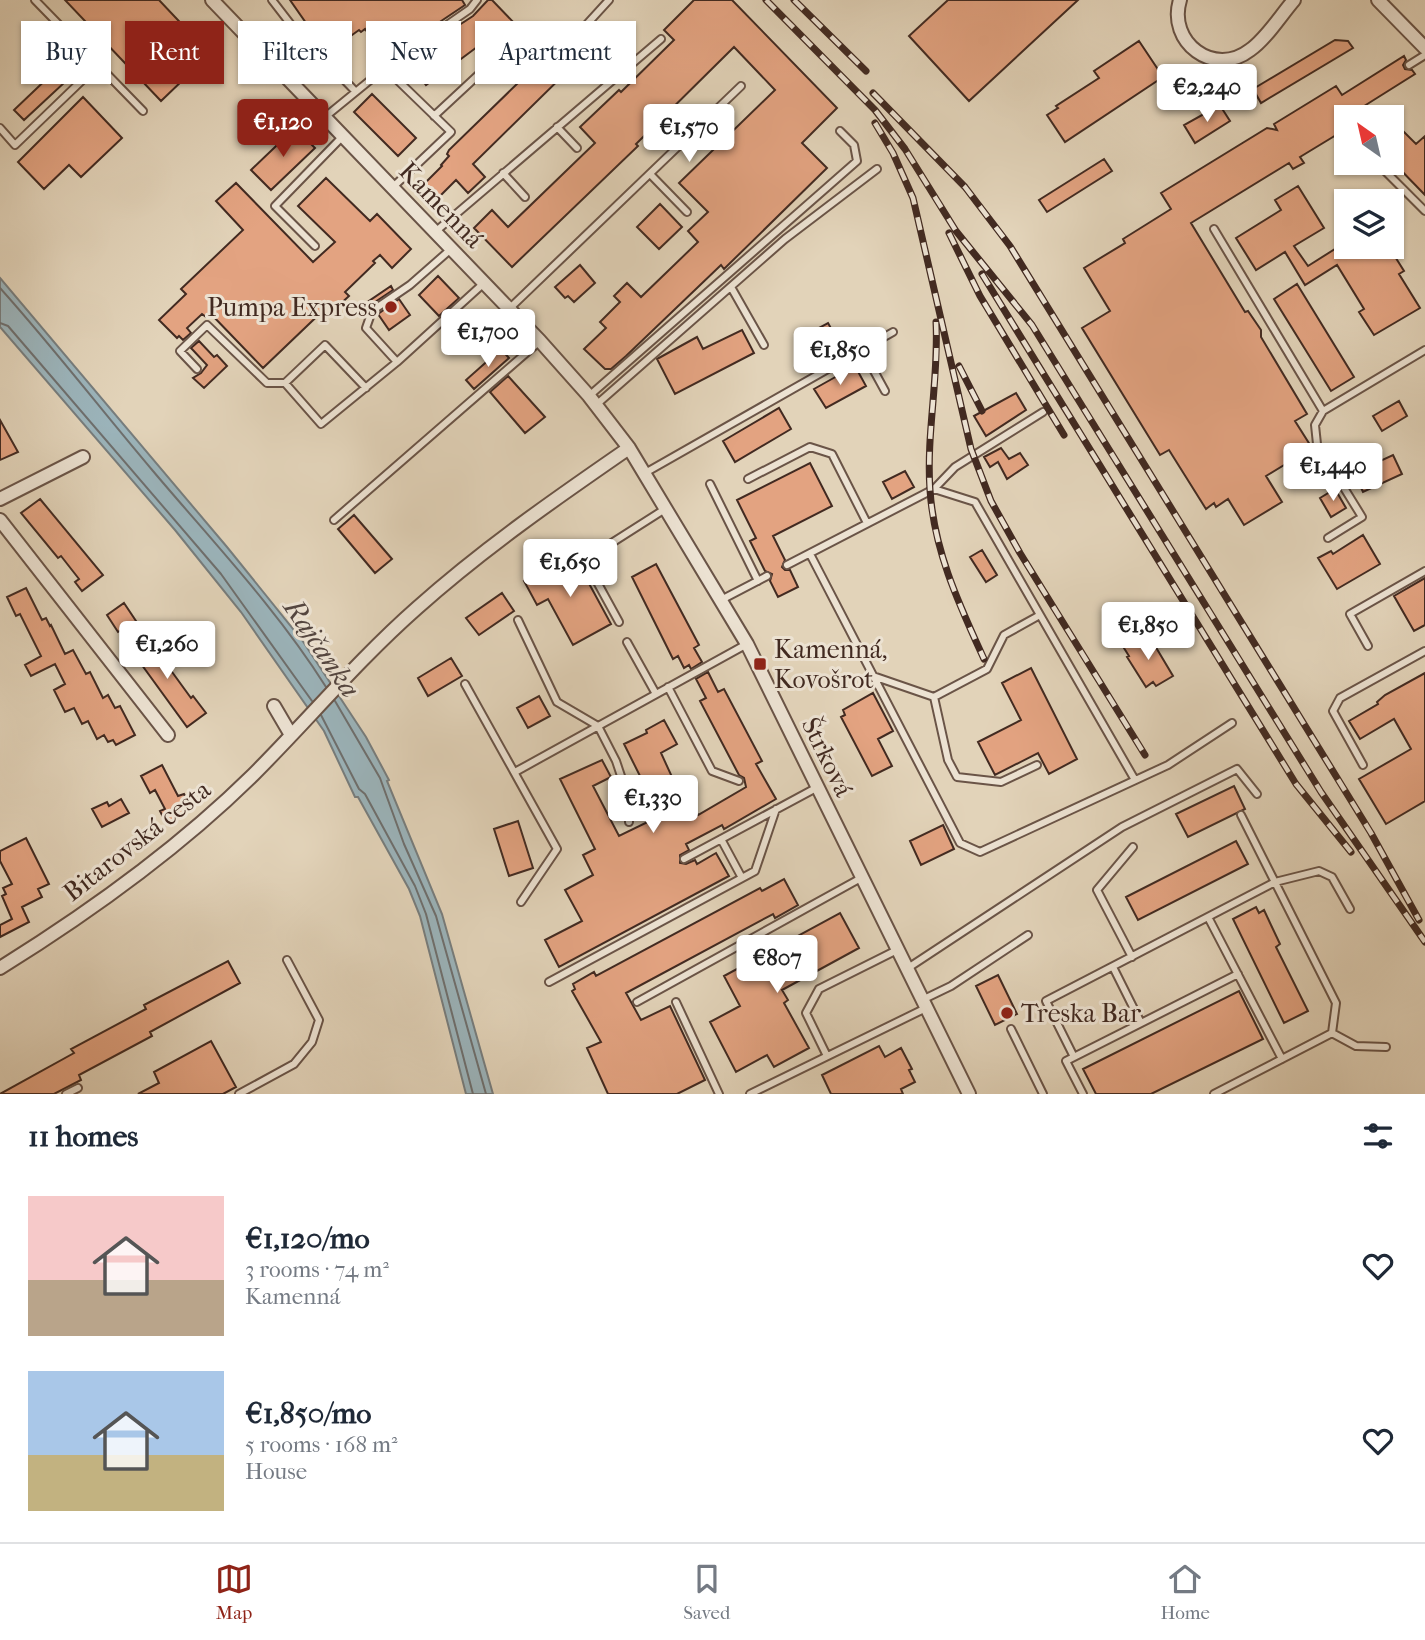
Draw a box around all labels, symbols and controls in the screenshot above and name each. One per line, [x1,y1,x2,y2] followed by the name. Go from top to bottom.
[21,21,111,84] chip: Buy
[125,21,224,84] chip: Rent
[238,21,352,84] chip: Filters
[366,21,461,84] chip: New
[475,21,636,84] chip: Apartment
[1150,64,1264,124] pin: €2,240
[1173,73,1241,100] text: €2,240
[226,100,340,159] pin: €1,120
[632,104,746,164] pin: €1,570
[1334,105,1404,175] north arrow
[1334,105,1404,259] map controls
[253,108,313,135] text: €1,120
[659,113,719,140] text: €1,570
[392,155,490,255] street label: Kamenná
[1334,189,1404,259] button: layers
[207,292,377,323] place label: Pumpa Express
[383,299,399,315] marker: Pumpa Express
[431,310,545,369] pin: €1,700
[457,318,519,345] text: €1,700
[783,328,897,387] pin: €1,850
[810,336,870,363] text: €1,850
[1276,444,1390,503] pin: €1,440
[1299,452,1367,479] text: €1,440
[513,540,627,599] pin: €1,650
[539,548,601,575] text: €1,650
[276,591,367,704] water label: Rajčanka
[1091,602,1205,662] pin: €1,850
[1118,611,1178,638] text: €1,850
[110,622,224,681] pin: €1,260
[135,630,199,657] text: €1,260
[774,634,887,695] place label: Kamenná, Kovošrot
[752,656,768,672] marker: Kamenná, Kovošrot
[795,712,861,802] street label: Štrková
[57,773,217,908] street label: Bitarovská cesta
[596,776,710,835] pin: €1,330
[624,784,682,811] text: €1,330
[736,936,818,995] pin: €807
[752,944,802,971] text: €807
[1021,998,1141,1029] place label: Treska Bar
[999,1005,1015,1021] marker: Treska Bar
[1359,1117,1397,1155] icon: filters
[28,1119,138,1154] text: 11 homes
[245,1221,370,1256] text: €1,120/mo
[84,1224,168,1308] icon: home
[1359,1247,1397,1285] icon: heart
[245,1256,389,1283] text: 3 rooms · 74 m²
[245,1283,340,1310] text: Kamenná
[245,1396,372,1431] text: €1,850/mo
[84,1399,168,1483] icon: home
[1359,1422,1397,1460] icon: heart
[245,1431,398,1458] text: 5 rooms · 168 m²
[245,1458,307,1485] text: House
[215,1560,253,1624] tab: Map
[683,1560,730,1624] tab: Saved
[1160,1560,1210,1624] tab: Home

